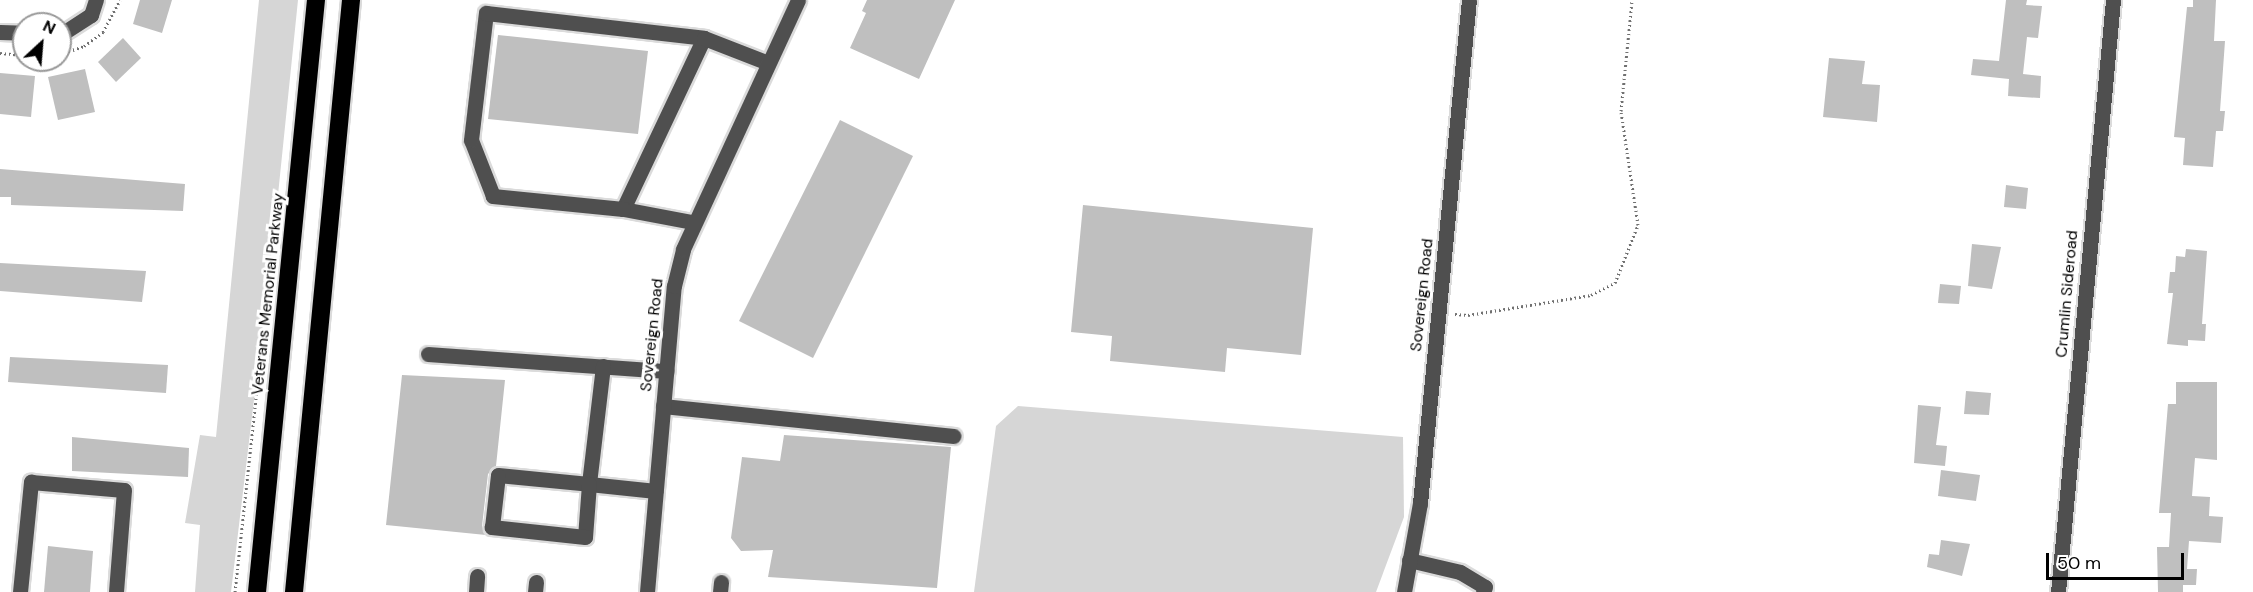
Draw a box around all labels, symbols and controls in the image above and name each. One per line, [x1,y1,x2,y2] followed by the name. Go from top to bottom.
[12,12,72,72] north arrow
[39,15,59,39] text: N
[248,192,288,396] street label: Veterans Memorial Parkway
[2052,230,2082,358] street label: Crumlin Sideroad
[1407,237,1437,353] street label: Sovereign Road
[637,277,667,393] street label: Sovereign Road
[2049,541,2187,579] scale bar
[2057,551,2101,575] text: 50 m

